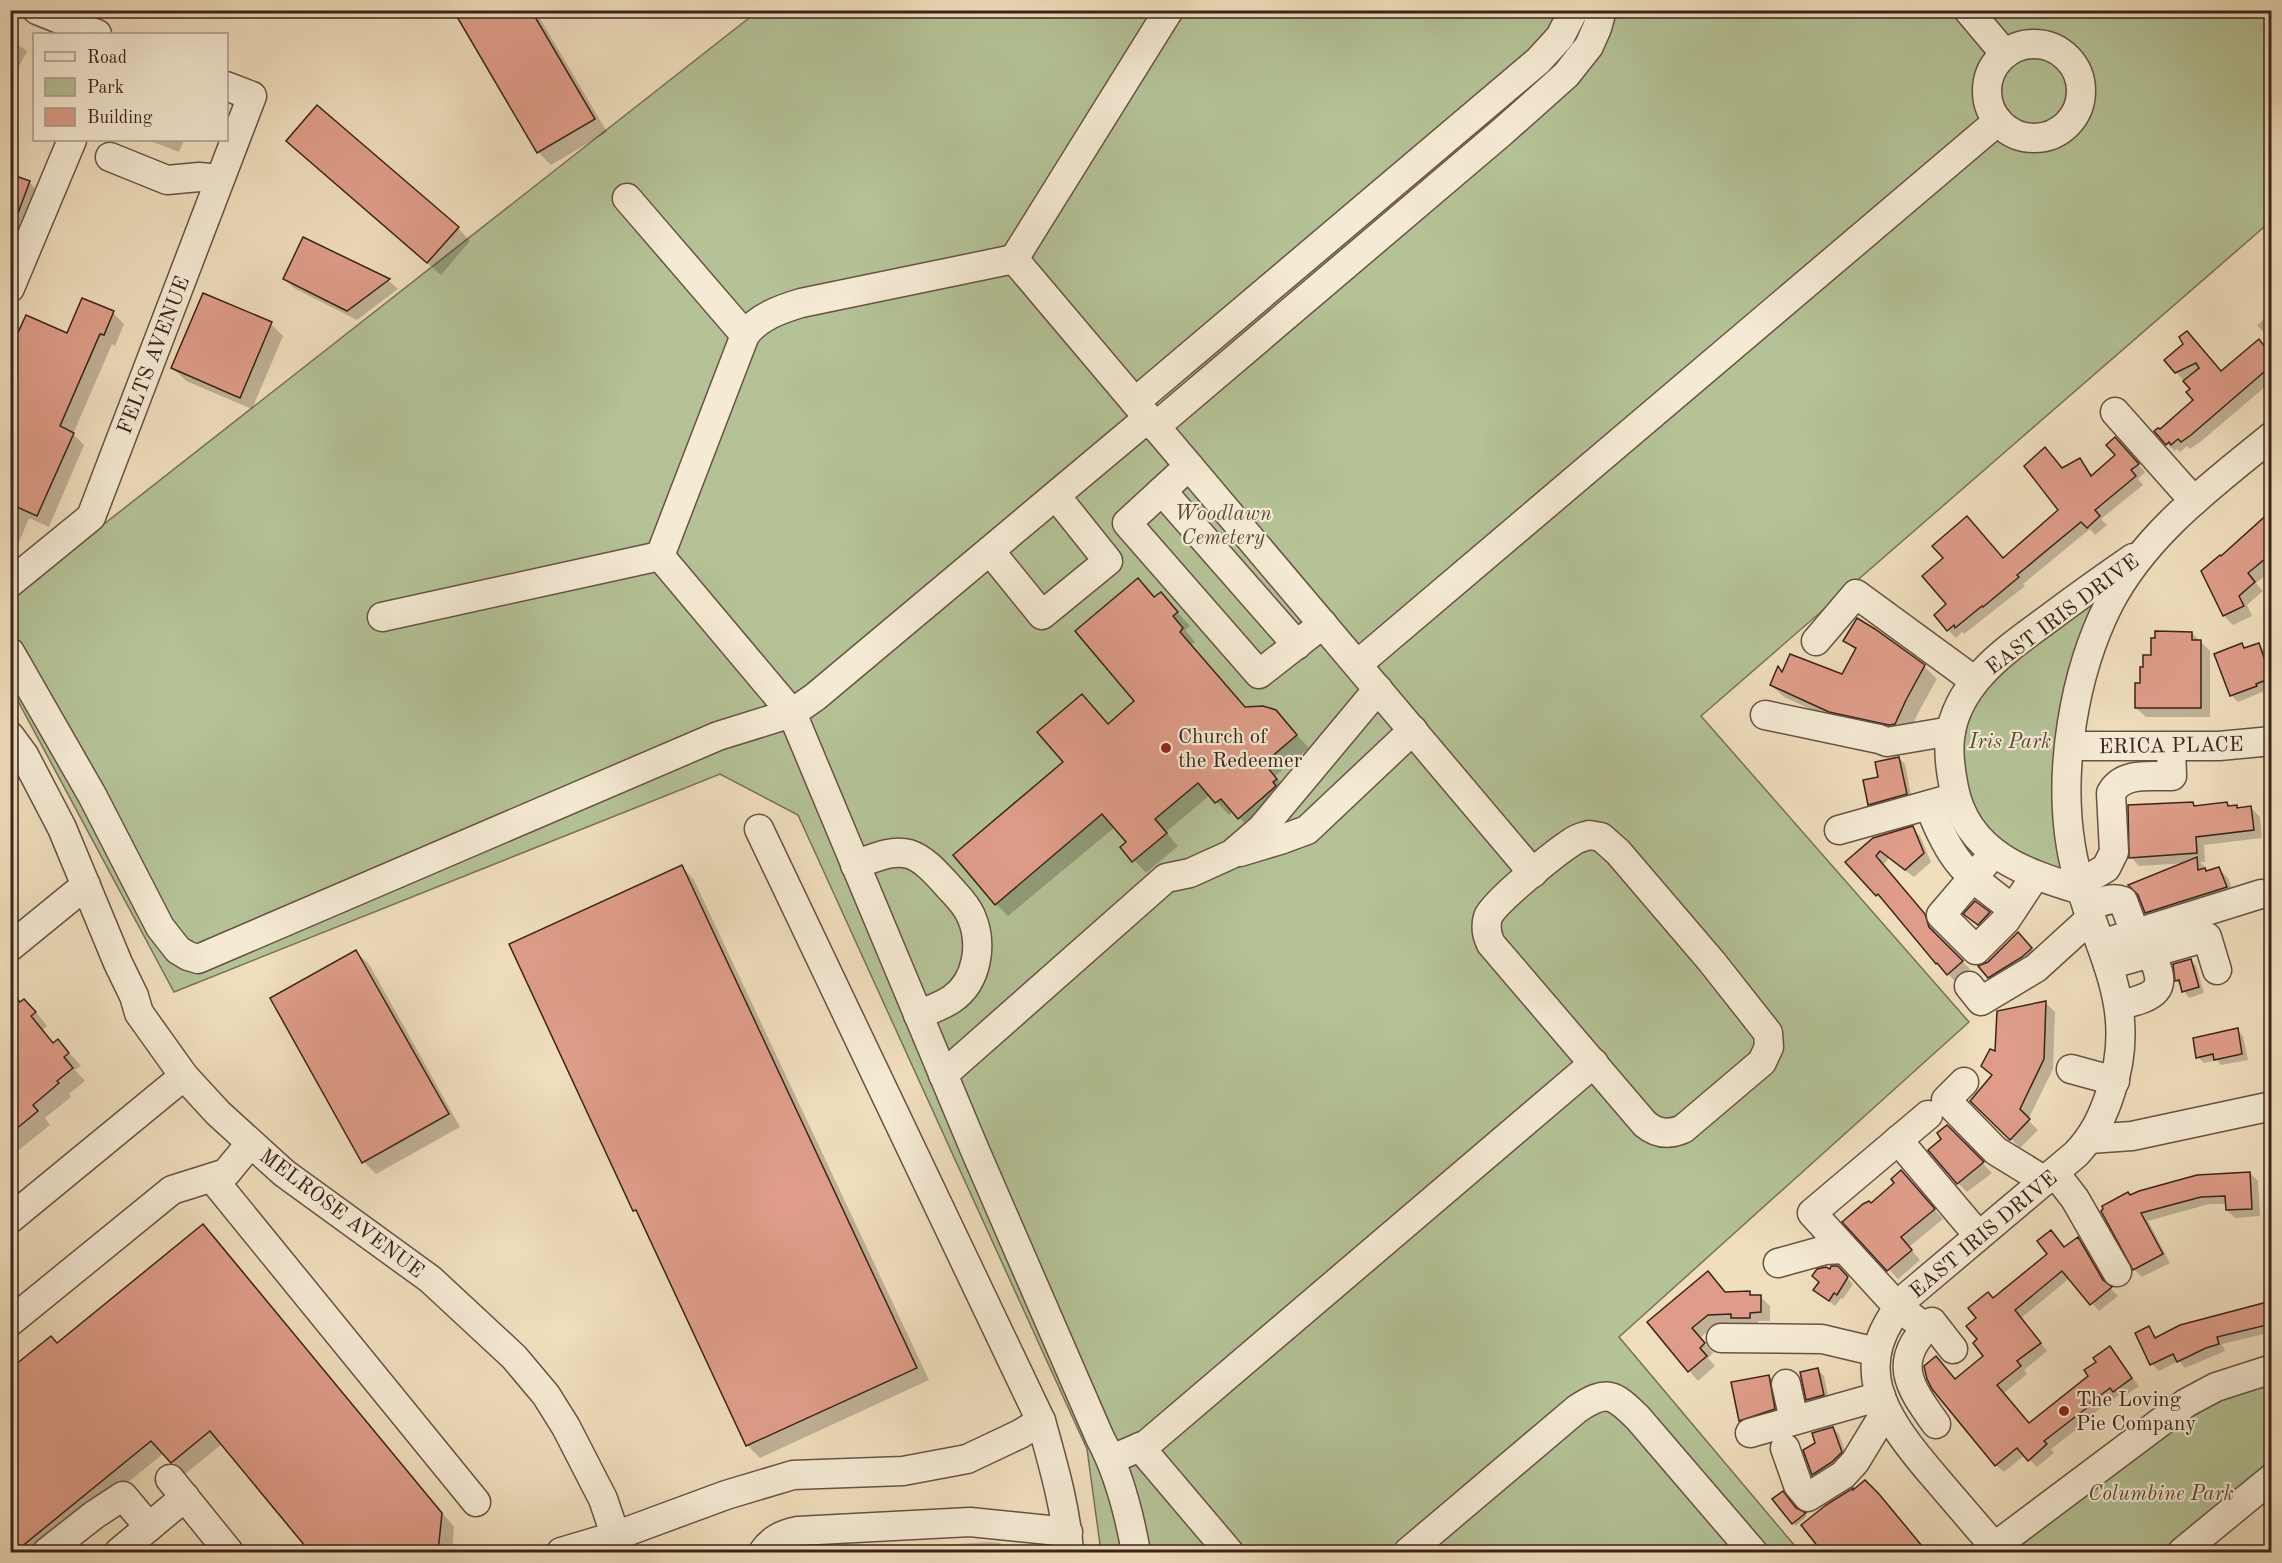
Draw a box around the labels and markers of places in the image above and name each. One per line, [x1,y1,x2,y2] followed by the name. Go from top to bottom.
[1178,727,1303,772] place label: Church of the Redeemer
[1159,741,1173,755] marker: Church of the Redeemer
[2076,1390,2196,1435] place label: The Loving Pie Company
[2057,1404,2071,1418] marker: The Loving Pie Company

